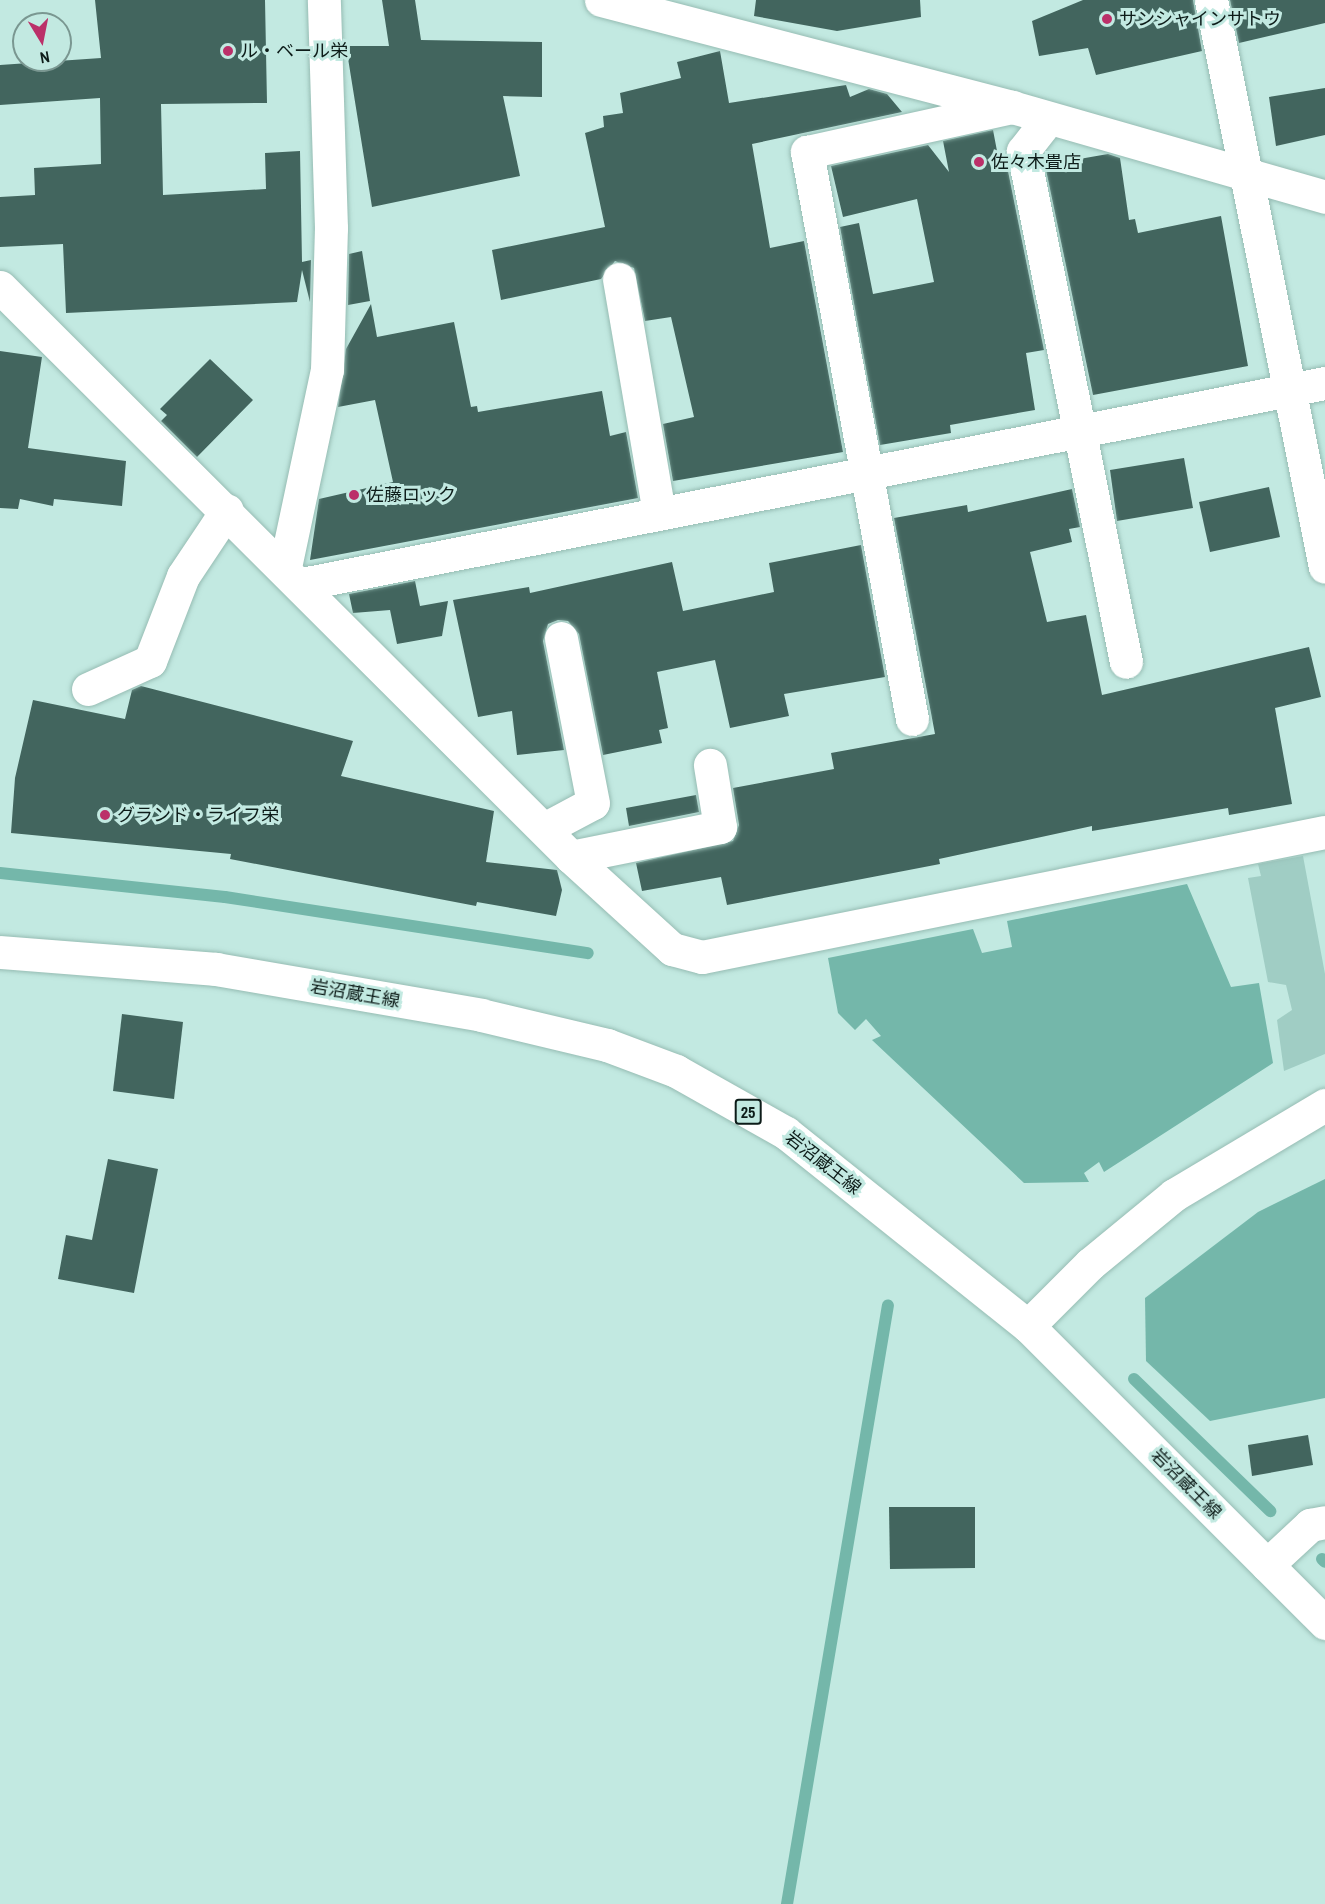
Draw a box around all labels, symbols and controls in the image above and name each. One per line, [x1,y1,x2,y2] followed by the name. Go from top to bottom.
[1119,8,1281,30] place label: サンシャインサトウ
[12,12,72,72] north arrow
[1100,12,1114,26] marker: サンシャインサトウ
[240,40,348,62] place label: ル・ベール栄
[221,44,235,58] marker: ル・ベール栄
[38,46,51,69] text: N
[991,151,1081,173] place label: 佐々木畳店
[972,155,986,169] marker: 佐々木畳店
[366,484,456,506] place label: 佐藤ロック
[347,488,361,502] marker: 佐藤ロック
[117,804,279,826] place label: グランド・ライフ栄
[98,808,112,822] marker: グランド・ライフ栄
[309,976,401,1012] street label: 岩沼蔵王線
[734,1099,762,1125] road number: 25
[781,1127,865,1199] street label: 岩沼蔵王線
[1147,1445,1225,1523] street label: 岩沼蔵王線

